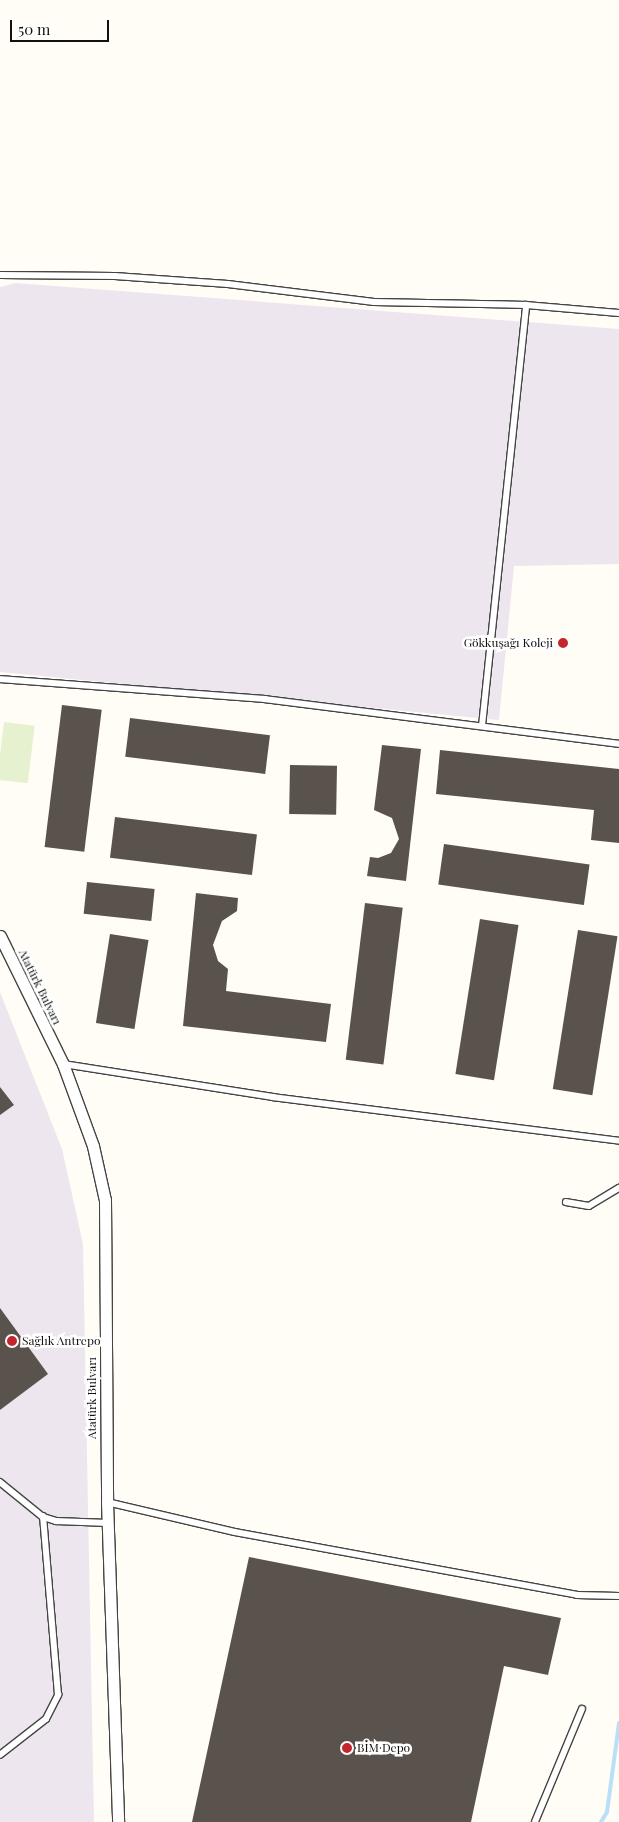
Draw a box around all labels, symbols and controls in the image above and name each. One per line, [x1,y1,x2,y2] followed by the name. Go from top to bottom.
[12,10,111,42] scale bar
[18,19,50,39] text: 50 m
[464,636,553,650] place label: Gökkuşağı Koleji
[557,637,569,649] marker: Gökkuşağı Koleji
[16,947,64,1027] street label: Atatürk Bulvarı
[22,1334,101,1348] place label: Sağlık Antrepo
[6,1335,18,1347] marker: Sağlık Antrepo
[85,1357,99,1439] street label: Atatürk Bulvarı
[357,1741,410,1755] place label: BİM Depo
[341,1742,353,1754] marker: BİM Depo

